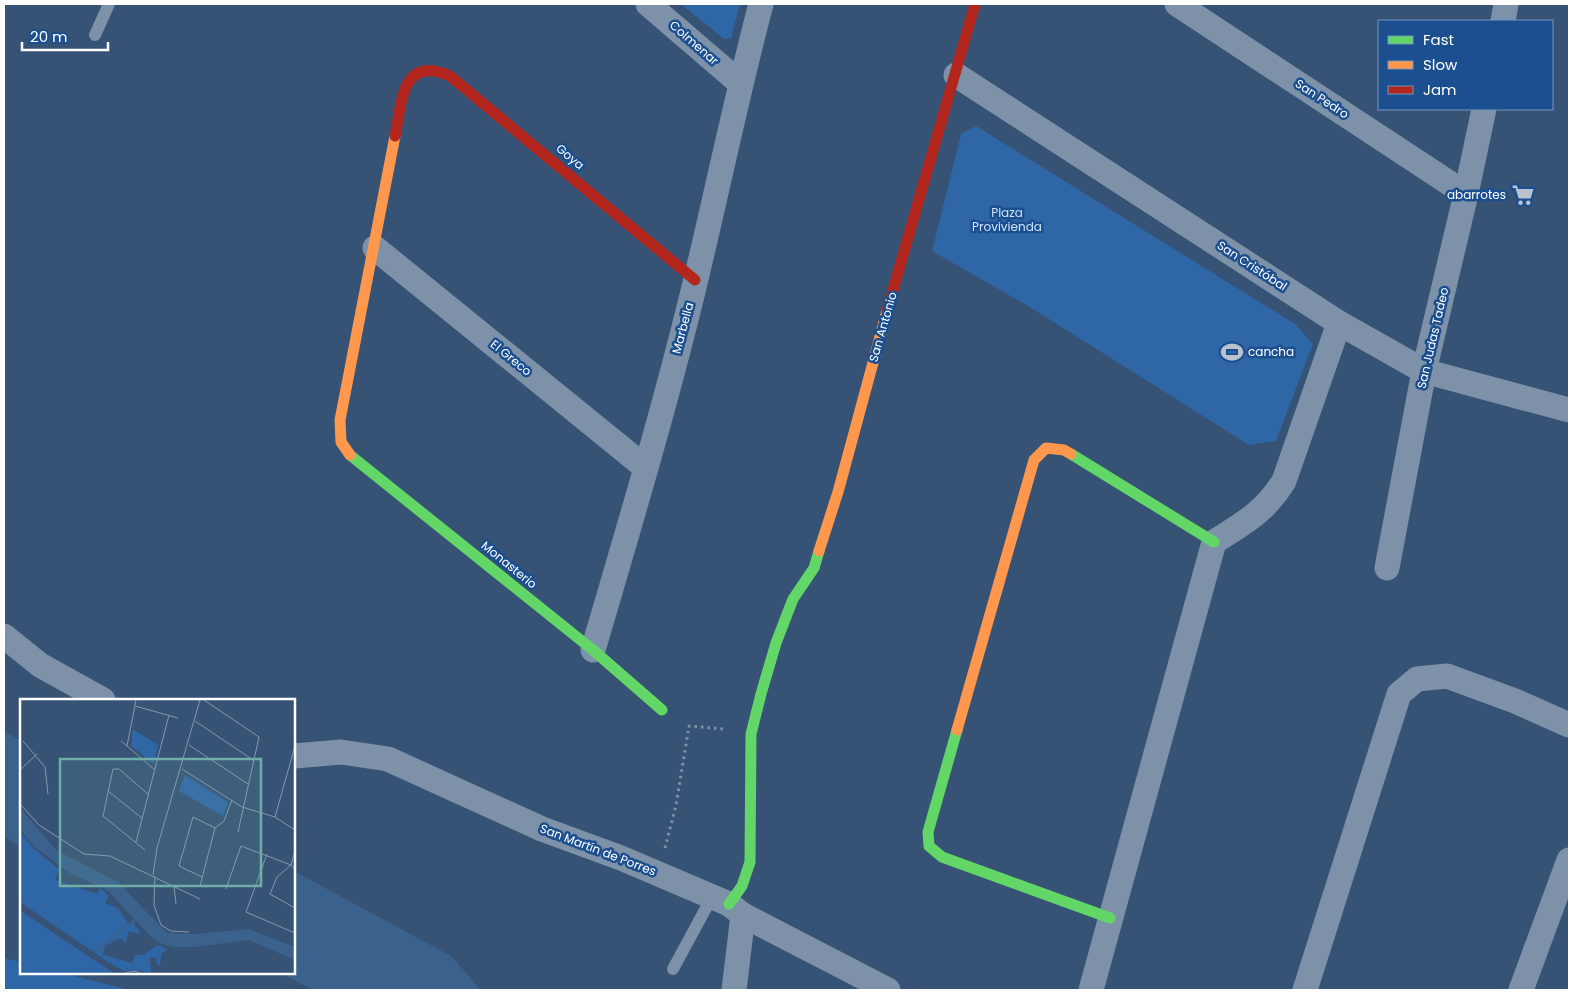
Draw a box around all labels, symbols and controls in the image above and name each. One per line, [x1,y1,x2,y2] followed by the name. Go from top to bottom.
[666,17,723,69] street label: Colmenar
[22,20,109,52] scale bar
[1378,20,1553,110] legend
[30,26,68,47] text: 20 m
[1423,29,1454,50] text: Fast
[1423,54,1458,75] text: Slow
[1292,75,1353,122] street label: San Pedro
[1423,79,1457,100] text: Jam
[553,140,588,173] street label: Goya
[1510,182,1536,208] supermarket icon: abarrotes
[1447,186,1506,203] place label: abarrotes
[972,204,1042,235] park label: Plaza Provivienda
[1214,237,1291,295] street label: San Cristóbal
[1413,285,1453,390] street label: San Judas Tadeo
[864,290,901,364] street label: San Antonio
[668,300,698,355] street label: Marbella
[487,336,536,380] street label: El Greco
[1219,339,1245,365] sports icon: cancha
[1248,343,1294,360] place label: cancha
[478,537,541,592] street label: Monasterio
[20,699,295,974] inset map
[538,820,659,880] street label: San Martín de Porres

